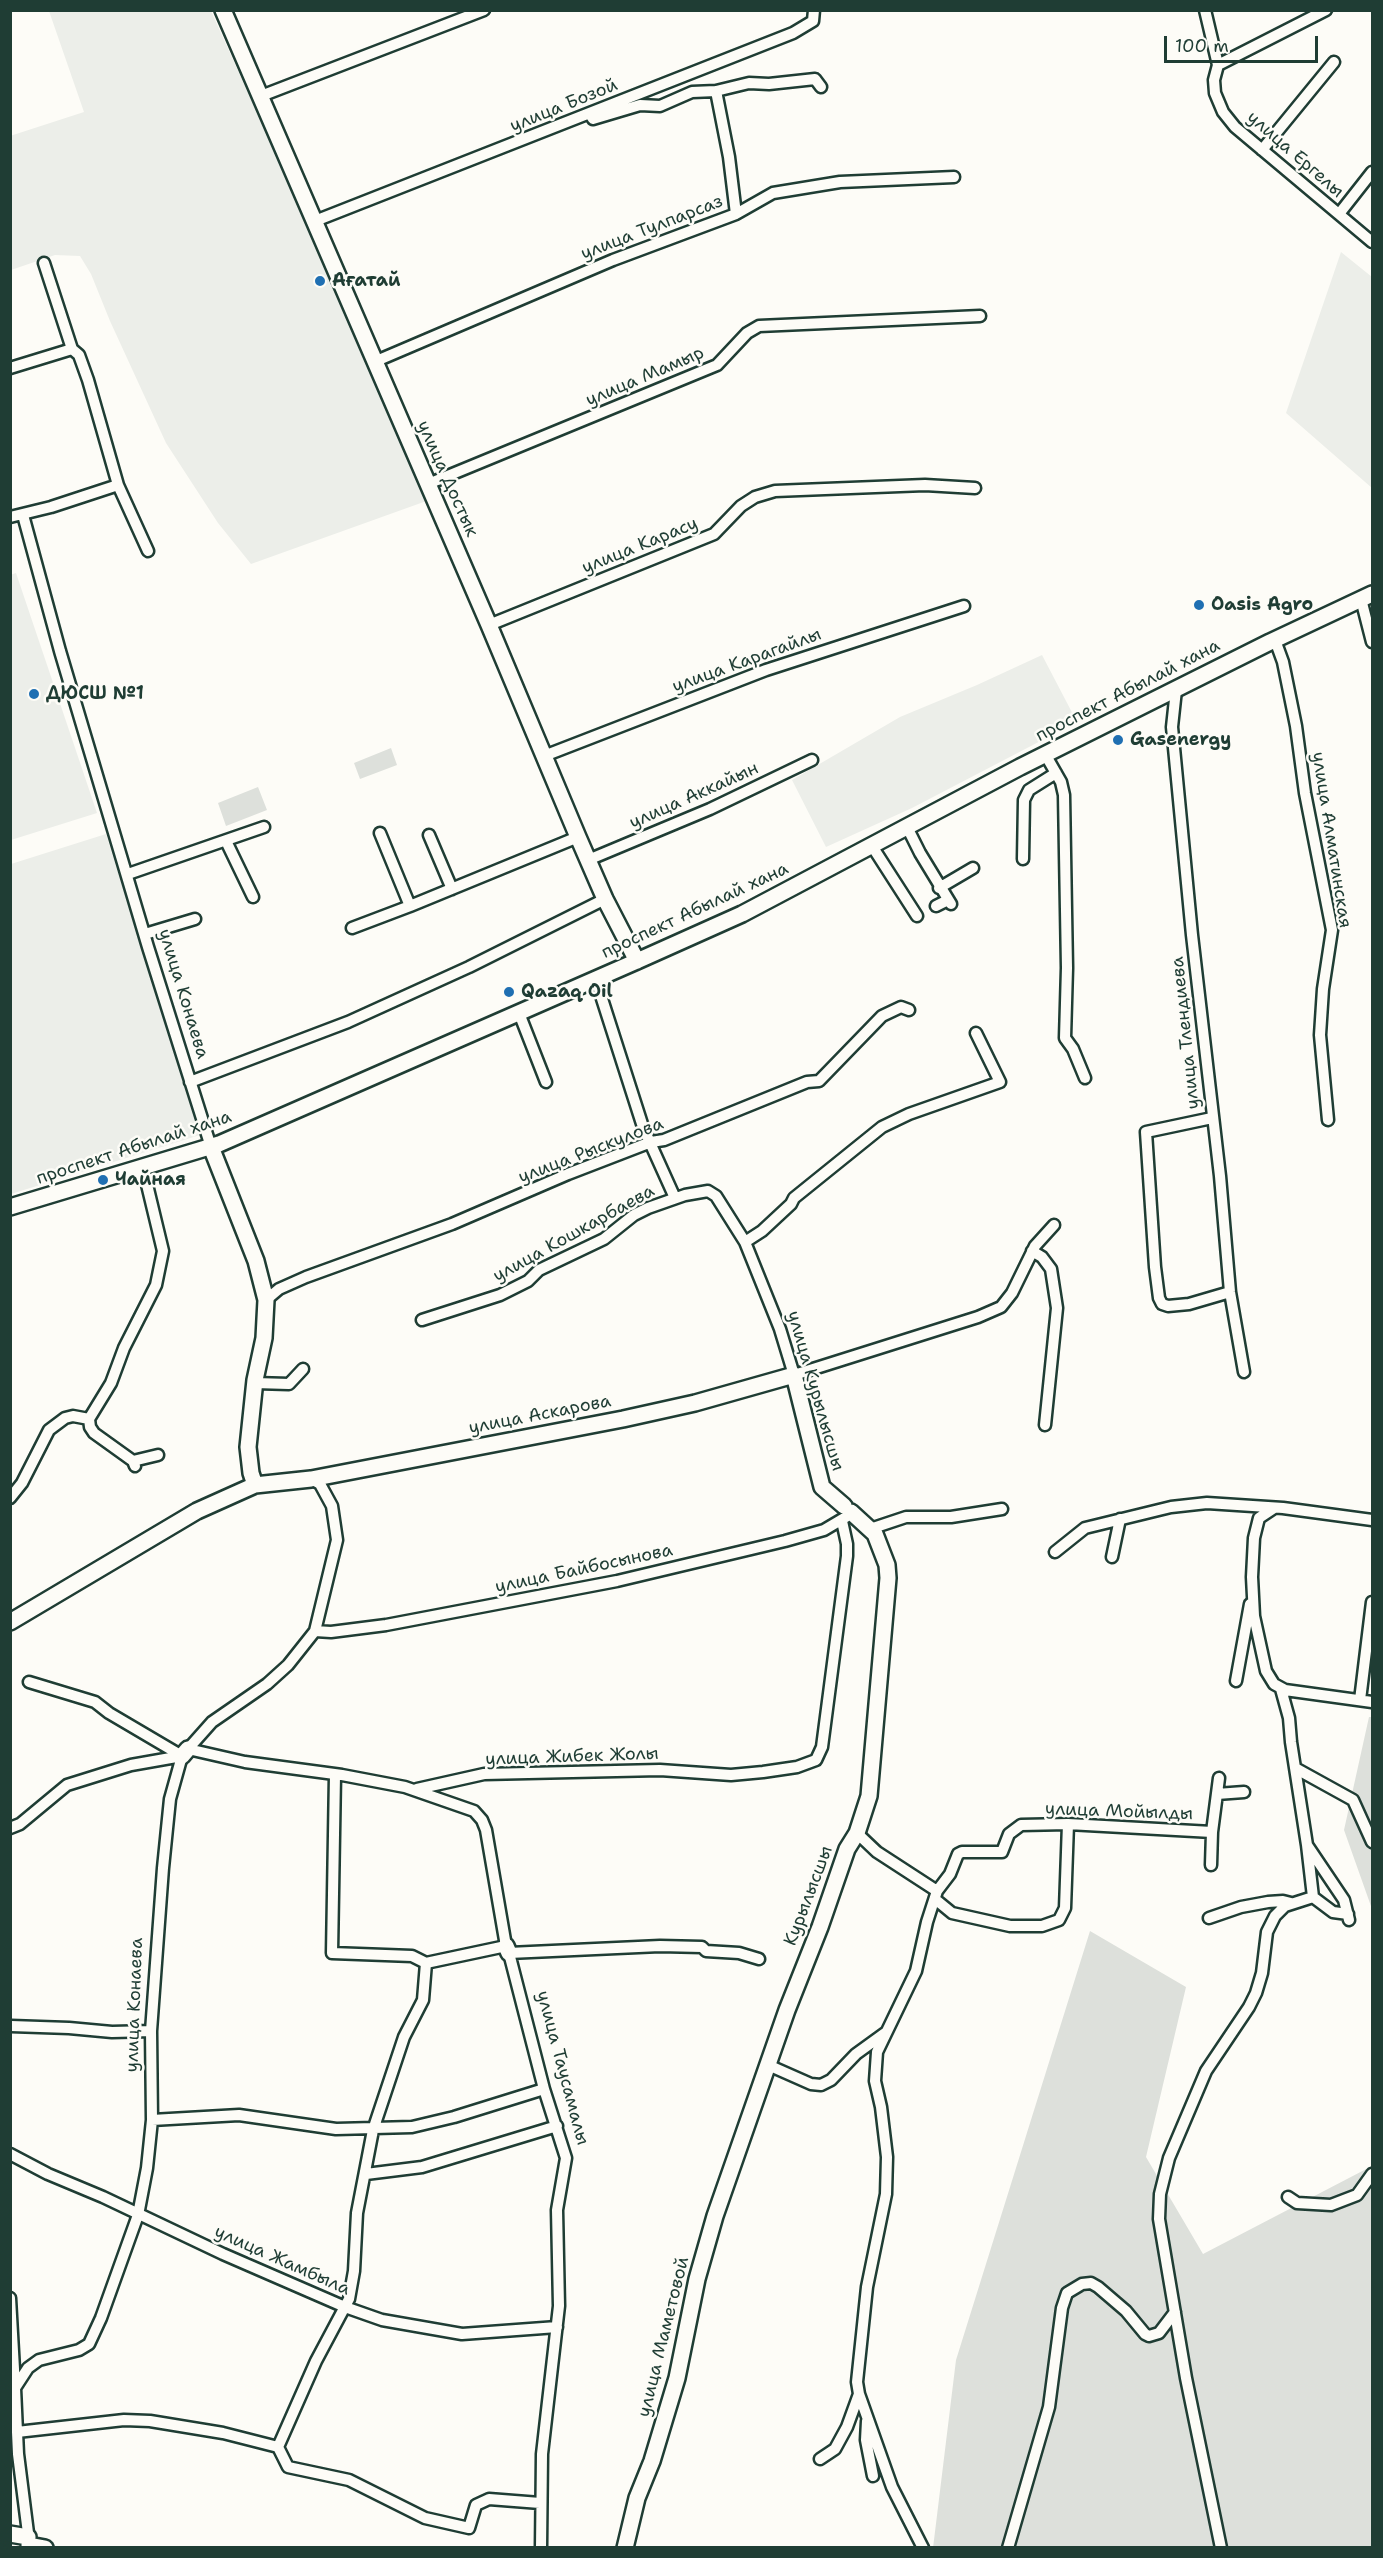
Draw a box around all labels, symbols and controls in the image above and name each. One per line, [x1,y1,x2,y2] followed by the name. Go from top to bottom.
[1167,24,1322,62] scale bar
[1175,34,1229,58] text: 100 m
[507,75,621,137] street label: улица Бозой
[1242,107,1348,203] street label: улица Ергелы
[578,191,726,265] street label: улица Тулпарсаз
[332,270,400,292] place label: Ағатай
[313,274,327,288] marker: Ағатай
[583,342,707,412] street label: улица Мамыр
[412,417,482,541] street label: улица Достык
[579,513,701,579] street label: улица Карасу
[1211,594,1313,616] place label: Oasis Agro
[1192,598,1206,612] marker: Oasis Agro
[670,624,824,698] street label: улица Карагайлы
[1032,635,1224,747] street label: проспект Абылай хана
[46,683,144,705] place label: ДЮСШ №1
[27,687,41,701] marker: ДЮСШ №1
[1130,729,1231,751] place label: Gasenergy
[1111,733,1125,747] marker: Gasenergy
[1306,750,1356,930] street label: улица Алматинская
[626,758,762,834] street label: улица Аккайын
[598,858,792,964] street label: проспект Абылай хана
[153,927,213,1061] street label: улица Конаева
[1167,956,1205,1110] street label: улица Тлендиева
[521,981,613,1003] place label: Qazaq Oil
[502,985,516,999] marker: Qazaq Oil
[34,1106,234,1190] street label: проспект Абылай хана
[515,1113,667,1189] street label: улица Рыскулова
[115,1169,186,1191] place label: Чайная
[96,1173,110,1187] marker: Чайная
[489,1181,659,1287] street label: улица Кошкарбаева
[782,1308,848,1474] street label: улица Курылысшы
[467,1391,613,1439] street label: улица Аскарова
[493,1540,675,1598] street label: улица Байбосынова
[485,1743,659,1771] street label: улица Жибек Жолы
[1045,1799,1193,1825] street label: улица Мойылды
[780,1843,838,1949] street label: Курылысшы
[122,1937,148,2073] street label: улица Конаева
[531,1988,593,2148] street label: улица Таусамалы
[211,2221,353,2301] street label: улица Жамбыла
[634,2255,694,2419] street label: улица Маметовой

